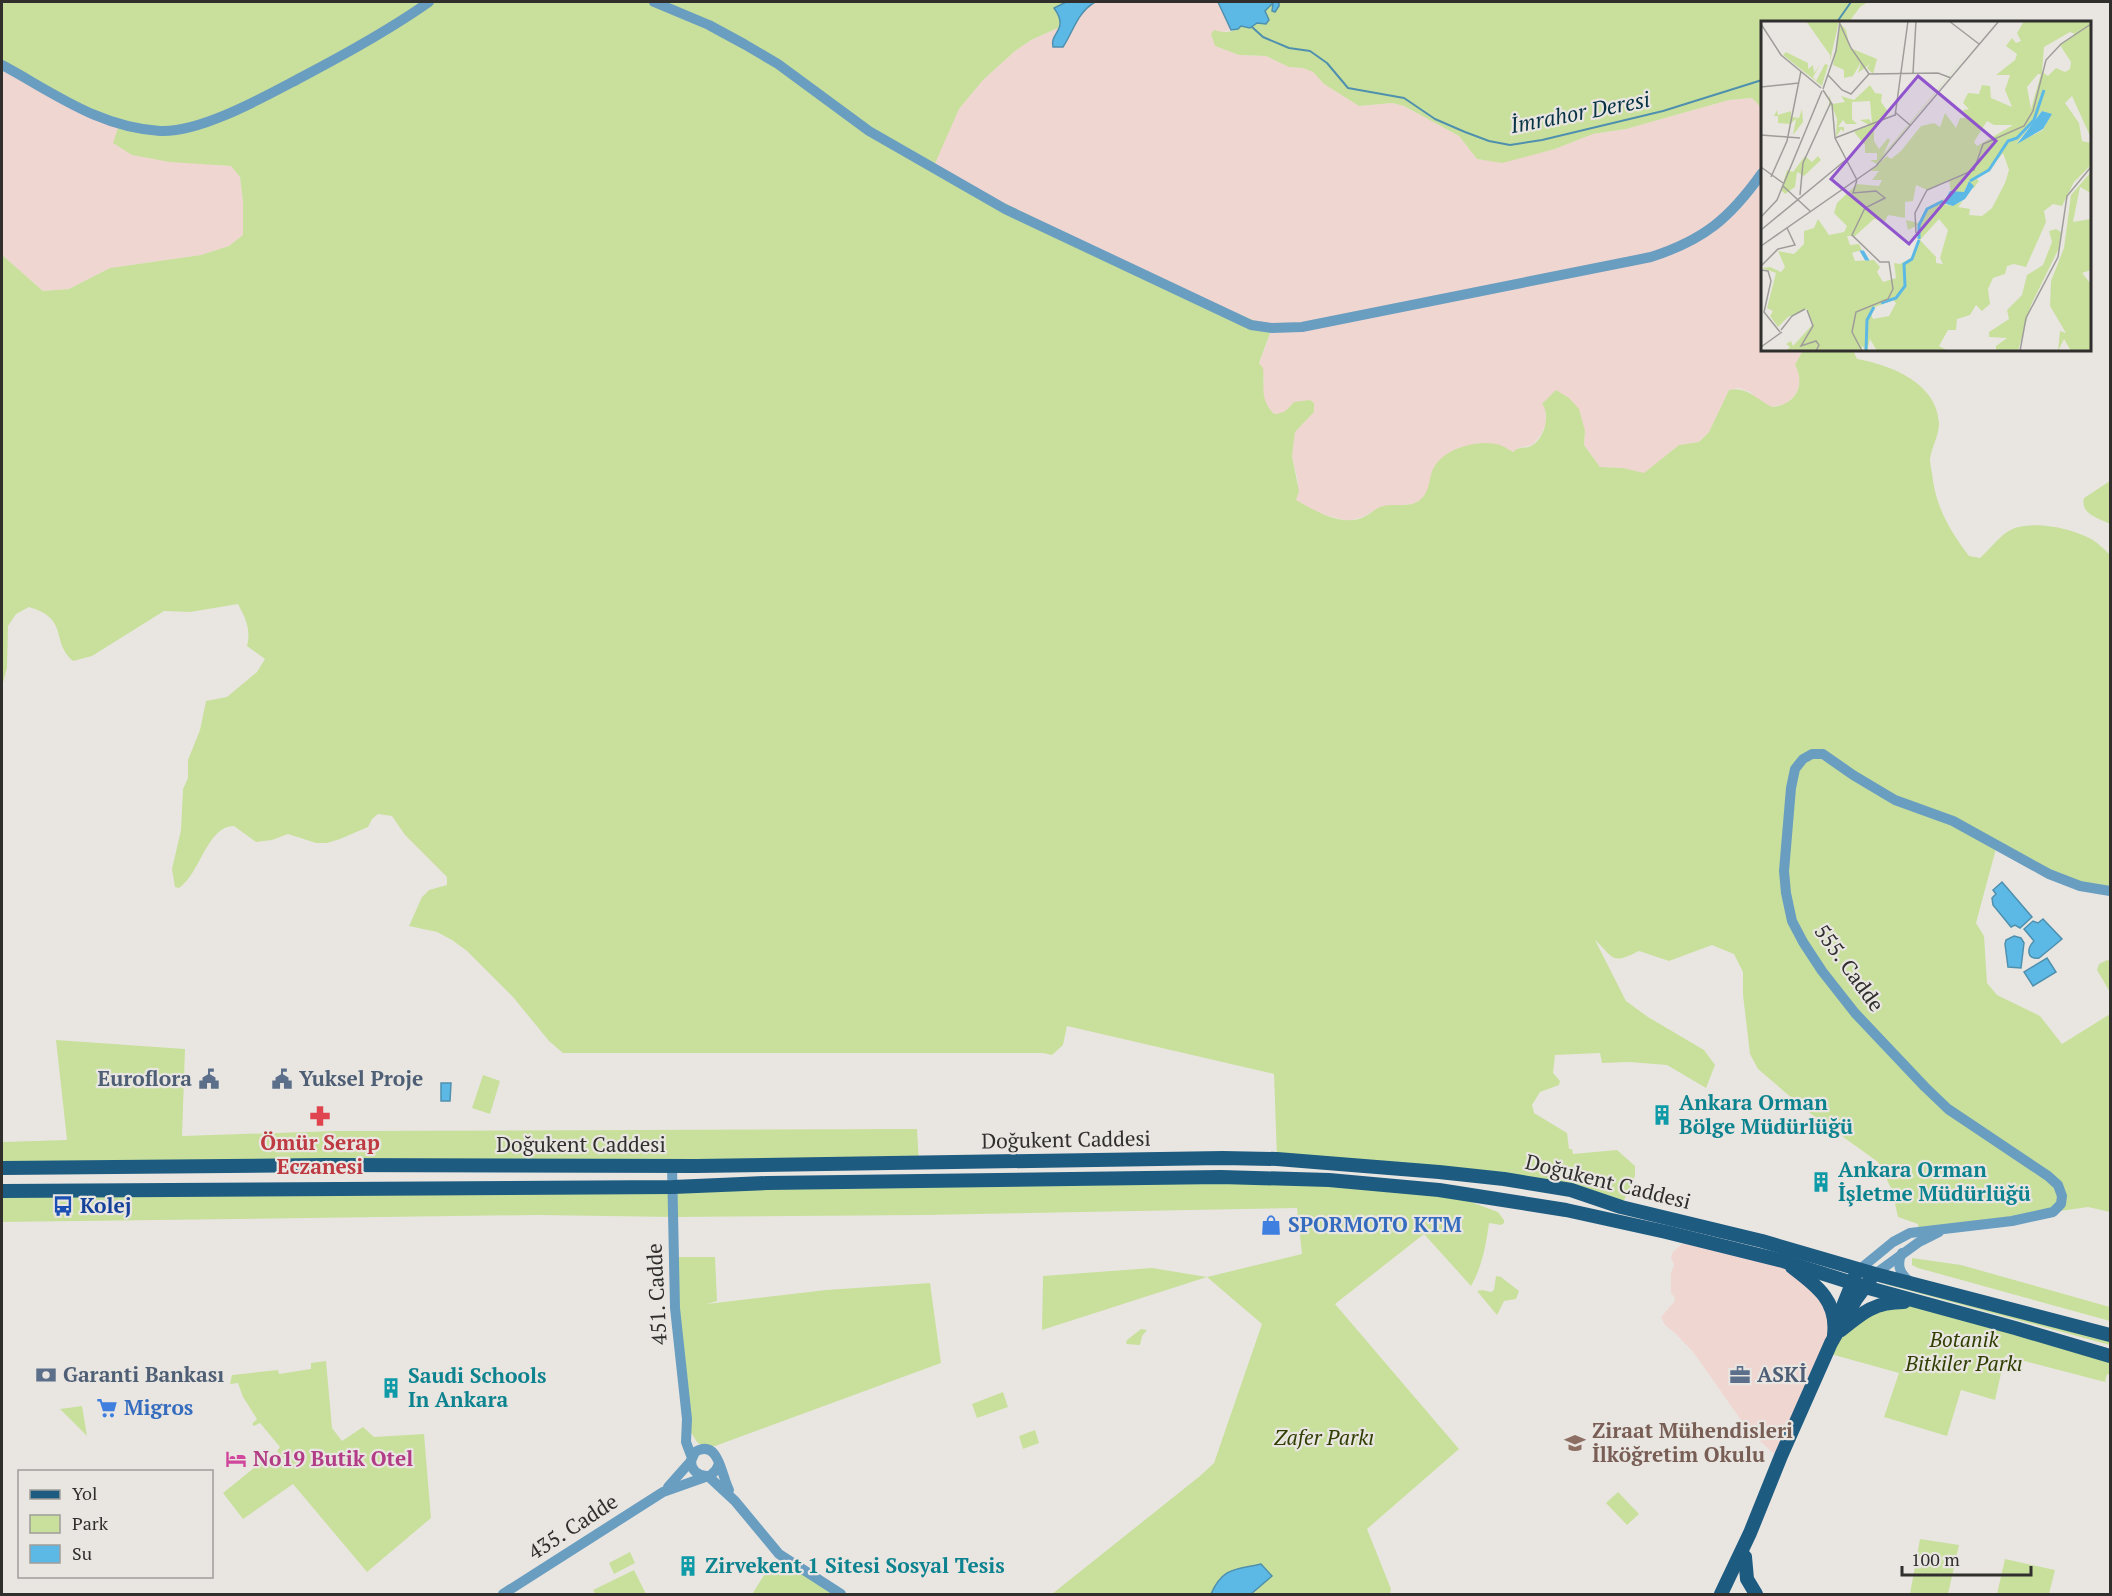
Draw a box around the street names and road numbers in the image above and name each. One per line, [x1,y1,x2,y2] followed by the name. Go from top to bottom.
[1809,918,1891,1017] street label: 555. Cadde
[981,1124,1151,1154] street label: Doğukent Caddesi
[496,1130,666,1158] street label: Doğukent Caddesi
[1523,1147,1694,1215] street label: Doğukent Caddesi
[639,1243,673,1346] street label: 451. Cadde
[522,1487,623,1566] street label: 435. Cadde

